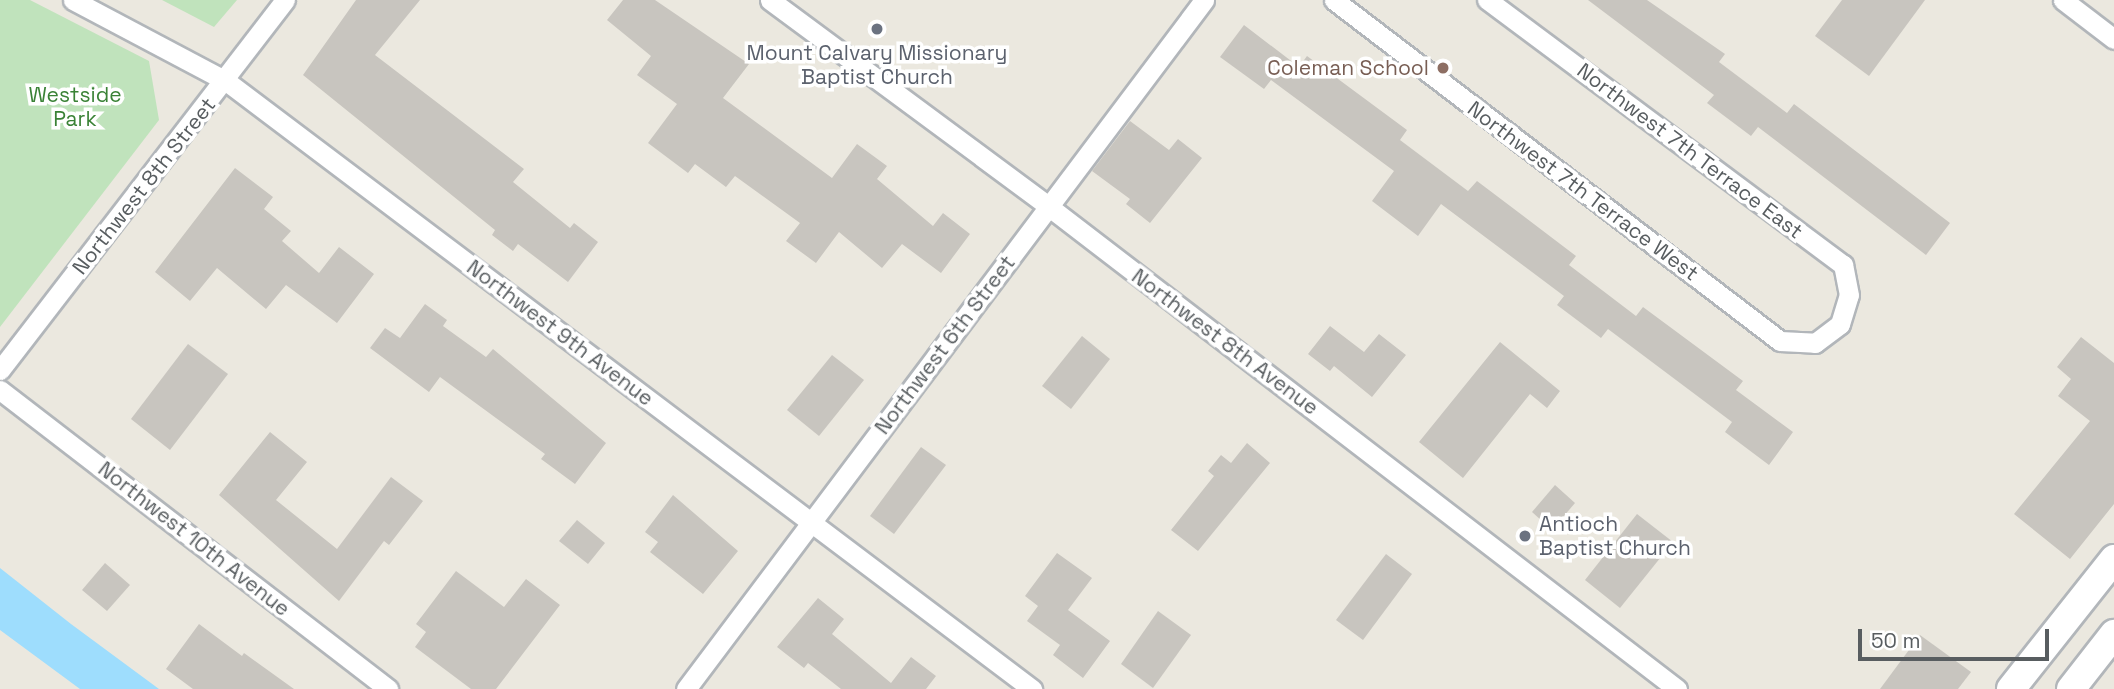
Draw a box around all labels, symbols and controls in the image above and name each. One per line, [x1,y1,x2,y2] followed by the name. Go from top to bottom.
[869,21,885,37] marker: Mount Calvary Missionary Baptist Church
[747,40,1007,90] place label: Mount Calvary Missionary Baptist Church
[1267,55,1429,81] place label: Coleman School
[1572,58,1808,244] street label: Northwest 7th Terrace East
[1435,60,1451,76] marker: Coleman School
[28,82,122,132] park label: Westside Park
[67,93,221,279] street label: Northwest 8th Street
[1462,96,1704,286] street label: Northwest 7th Terrace West
[870,251,1020,439] street label: Northwest 6th Street
[462,255,658,411] street label: Northwest 9th Avenue
[1127,264,1323,420] street label: Northwest 8th Avenue
[93,456,295,622] street label: Northwest 10th Avenue
[1539,511,1691,561] place label: Antioch Baptist Church
[1517,528,1533,544] marker: Antioch Baptist Church
[1862,616,2053,660] scale bar
[1871,627,1921,654] text: 50 m

